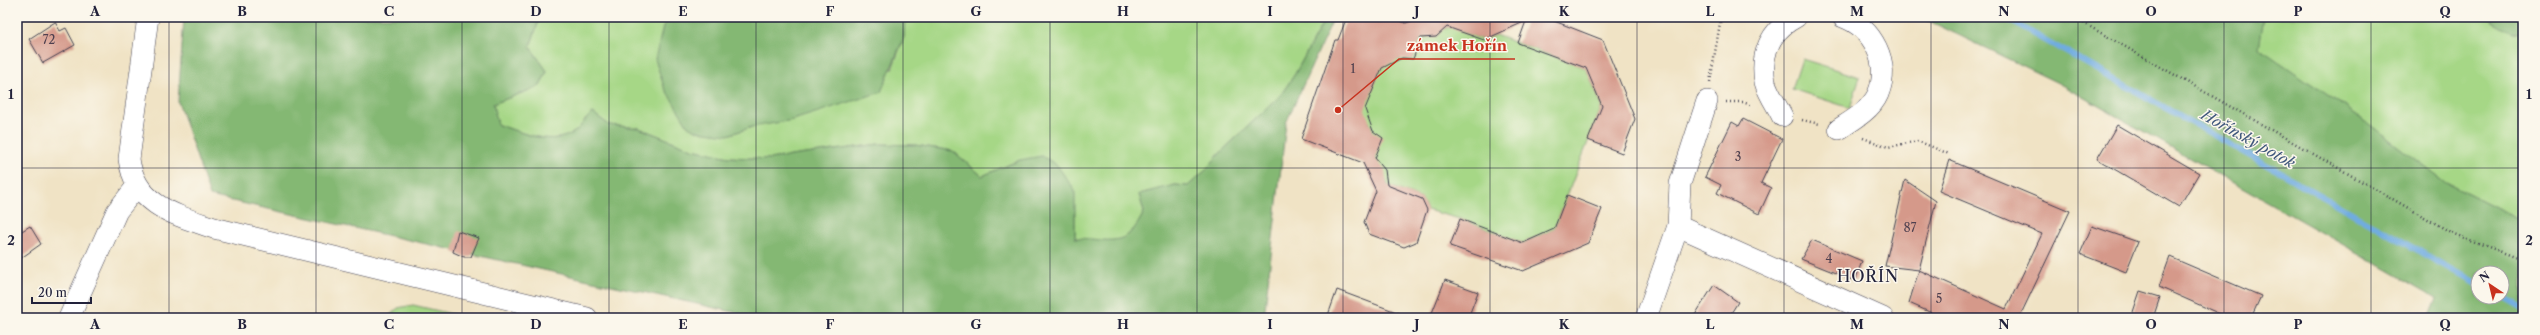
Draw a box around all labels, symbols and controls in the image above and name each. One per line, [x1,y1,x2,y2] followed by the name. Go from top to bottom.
[89,3,101,19] text: A
[237,3,247,19] text: B
[384,3,394,19] text: C
[530,3,542,19] text: D
[678,3,688,19] text: E
[826,3,835,19] text: F
[970,3,982,19] text: G
[1117,3,1129,19] text: H
[1267,3,1273,19] text: I
[1412,3,1420,19] text: J
[1559,3,1570,19] text: K
[1706,3,1715,19] text: L
[1850,3,1864,19] text: M
[1998,3,2010,19] text: N
[2145,3,2157,19] text: O
[2294,3,2303,19] text: P
[2439,3,2451,19] text: Q
[43,32,56,47] house number: 72
[1399,32,1515,59] callout: zámek Hořín
[1407,36,1508,55] text: zámek Hořín
[1350,61,1356,76] house number: 1
[8,86,14,102] text: 1
[2526,86,2532,102] text: 1
[2197,104,2299,172] water label: Hořínský potok
[1735,149,1741,164] house number: 3
[1903,220,1917,235] house number: 87
[7,232,15,248] text: 2
[2525,232,2533,248] text: 2
[1826,251,1833,266] house number: 4
[1837,265,1899,286] district label: HOŘÍN
[2470,265,2510,305] north arrow
[2476,268,2493,285] text: N
[32,279,91,305] scale bar
[38,285,67,300] text: 20 m
[1936,291,1942,306] house number: 5
[89,316,101,332] text: A
[237,316,247,332] text: B
[384,316,394,332] text: C
[530,316,542,332] text: D
[678,316,688,332] text: E
[826,316,835,332] text: F
[970,316,982,332] text: G
[1117,316,1129,332] text: H
[1267,316,1273,332] text: I
[1412,316,1420,332] text: J
[1559,316,1570,332] text: K
[1706,316,1715,332] text: L
[1850,316,1864,332] text: M
[1998,316,2010,332] text: N
[2145,316,2157,332] text: O
[2294,316,2303,332] text: P
[2439,316,2451,332] text: Q

